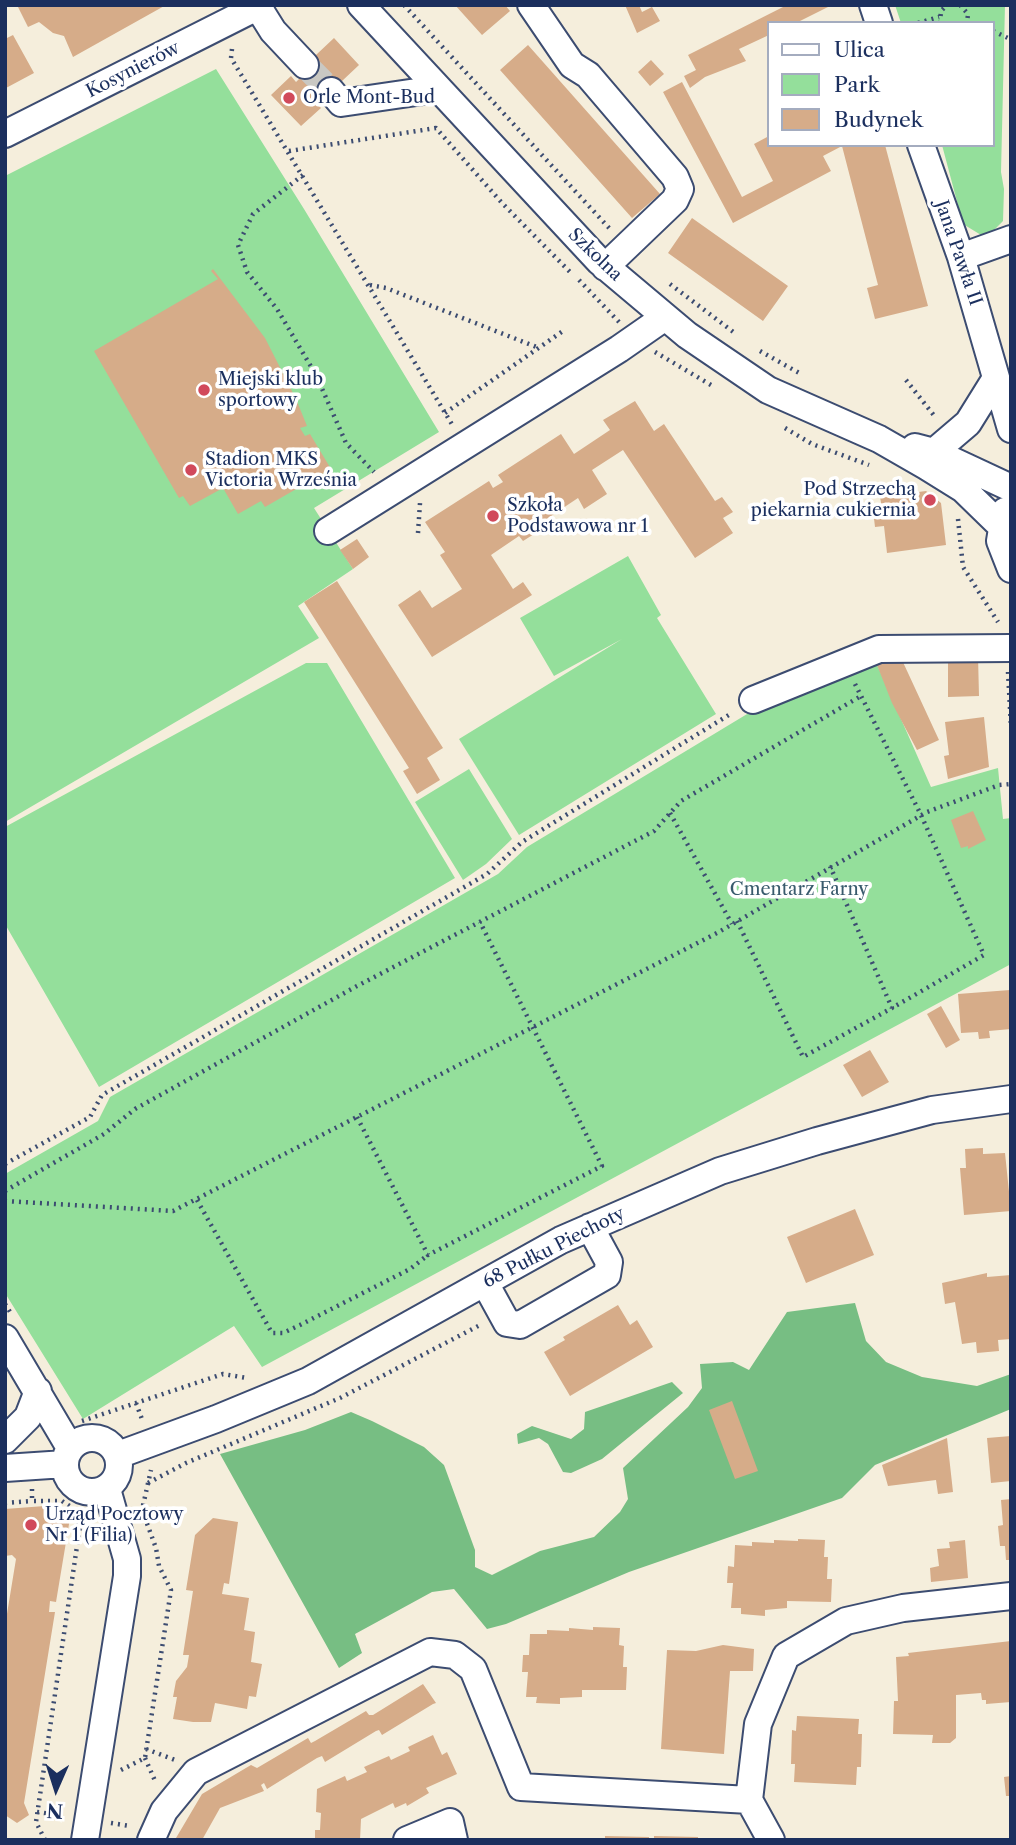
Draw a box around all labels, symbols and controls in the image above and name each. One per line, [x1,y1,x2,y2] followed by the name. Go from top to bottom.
[768,21,995,147] legend
[83,37,183,103] street label: Kosynierów
[834,37,885,62] text: Ulica
[834,72,880,97] text: Park
[303,87,435,109] place label: Orle Mont-Bud
[281,90,297,106] marker: Orle Mont-Bud
[834,107,923,132] text: Budynek
[930,198,986,308] street label: Jana Pawła II
[563,224,627,286] street label: Szkolna
[218,369,323,412] place label: Miejski klub sportowy
[196,382,212,398] marker: Miejski klub sportowy
[205,449,357,491] place label: Stadion MKS Victoria Września
[183,462,199,478] marker: Stadion MKS Victoria Września
[751,479,916,522] place label: Pod Strzechą piekarnia cukiernia
[922,492,938,508] marker: Pod Strzechą piekarnia cukiernia
[507,495,648,538] place label: Szkoła Podstawowa nr 1
[485,508,501,524] marker: Szkoła Podstawowa nr 1
[730,879,868,901] park label: Cmentarz Farny
[479,1203,629,1293] street label: 68 Pułku Piechoty
[45,1504,184,1546] place label: Urząd Pocztowy Nr 1 (Filia)
[23,1517,39,1533] marker: Urząd Pocztowy Nr 1 (Filia)
[21,1754,91,1824] north arrow
[46,1799,64,1822] text: N

